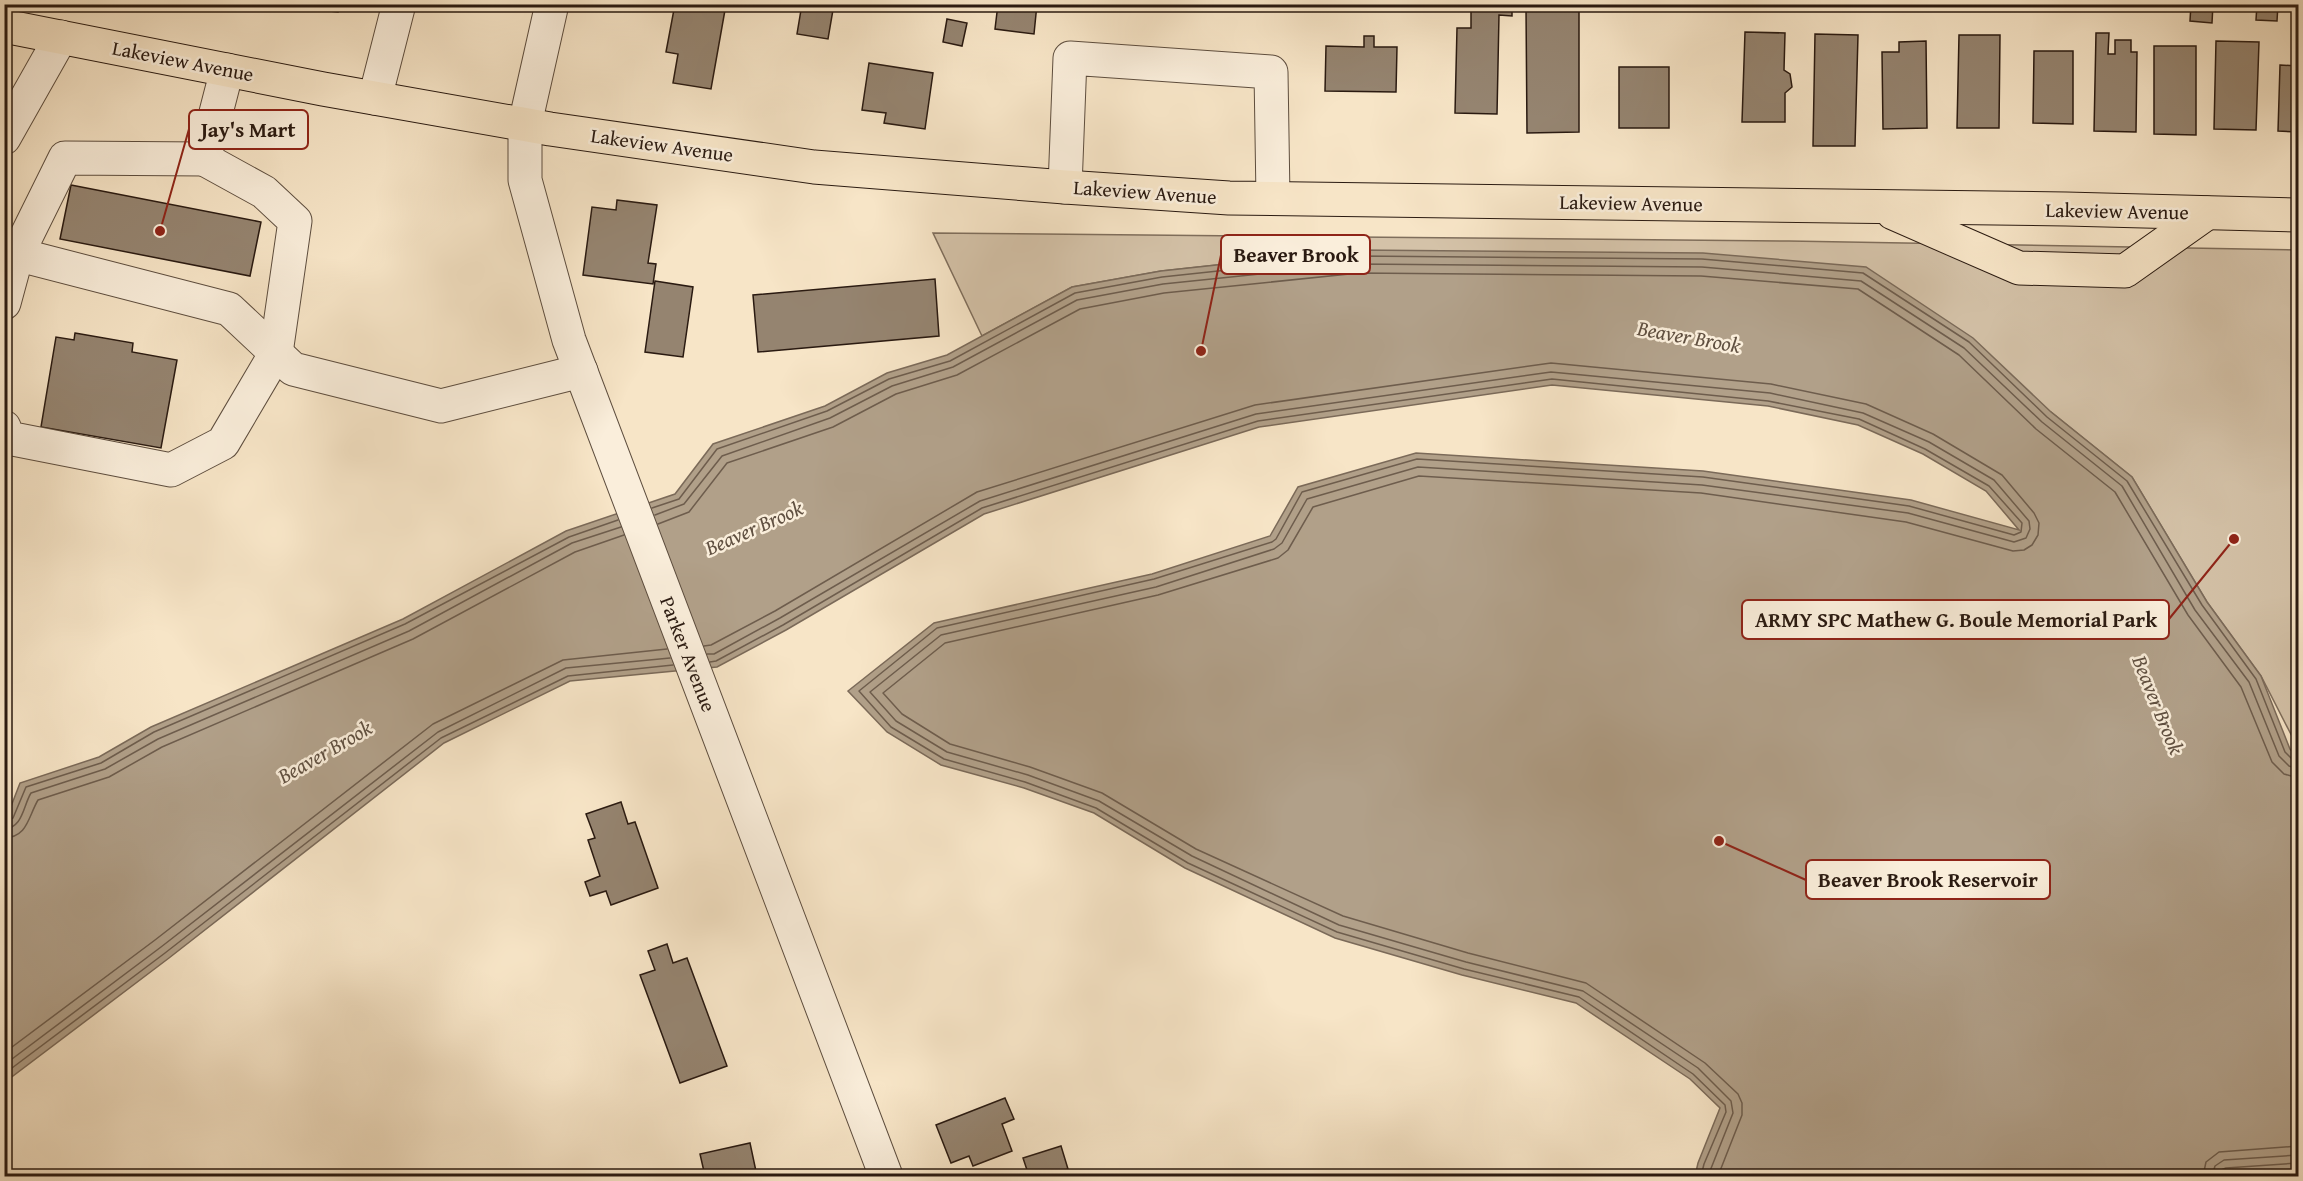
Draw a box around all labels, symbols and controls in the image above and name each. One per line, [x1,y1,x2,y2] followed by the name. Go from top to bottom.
[110,33,256,88] street label: Lakeview Avenue
[189,110,308,149] callout: Jay's Mart
[198,114,295,145] text: Jay's Mart
[589,120,735,169] street label: Lakeview Avenue
[1073,172,1218,211] street label: Lakeview Avenue
[1559,187,1703,218] street label: Lakeview Avenue
[2045,195,2189,226] street label: Lakeview Avenue
[1221,235,1370,274] callout: Beaver Brook
[1233,239,1360,270] text: Beaver Brook
[1634,312,1744,361] water label: Beaver Brook
[699,492,808,563] water label: Beaver Brook
[653,592,724,716] street label: Parker Avenue
[1742,600,2169,639] callout: ARMY SPC Mathew G. Boule Memorial Park
[1755,604,2158,635] text: ARMY SPC Mathew G. Boule Memorial Park
[2124,650,2193,759] water label: Beaver Brook
[271,712,378,792] water label: Beaver Brook
[1806,860,2050,899] callout: Beaver Brook Reservoir
[1818,864,2038,895] text: Beaver Brook Reservoir

